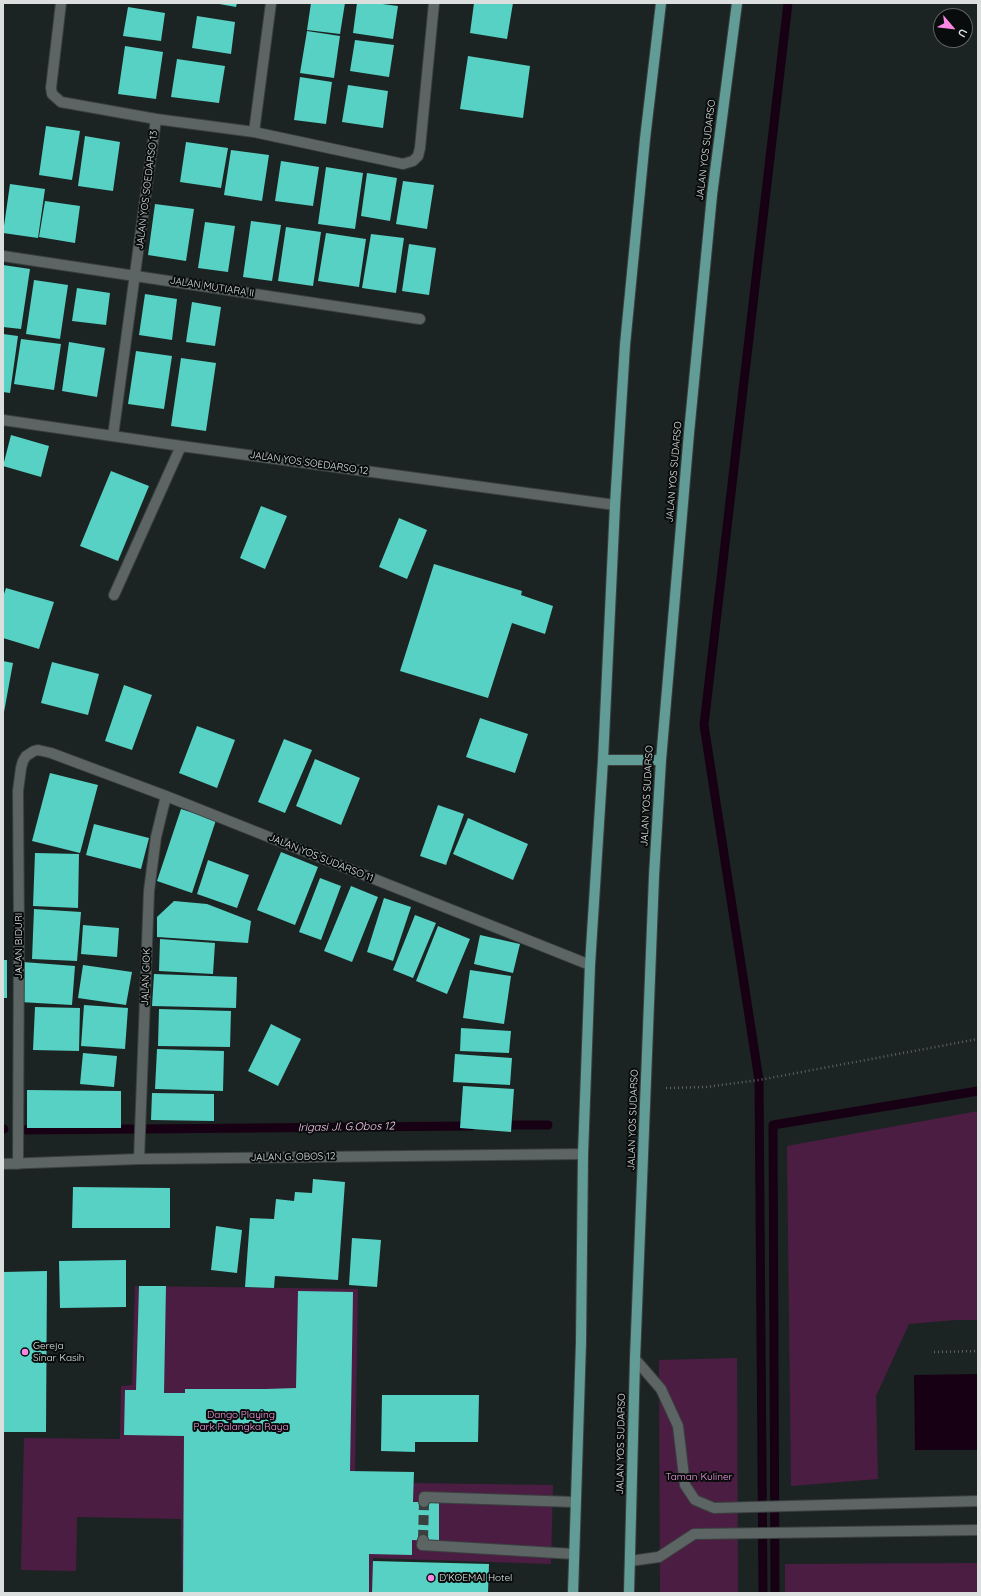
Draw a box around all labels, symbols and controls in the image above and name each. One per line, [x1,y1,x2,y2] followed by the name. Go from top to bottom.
[933,8,973,48] north arrow
[955,26,971,40] text: U
[694,99,718,201] street label: JALAN YOS SUDARSO
[134,130,160,250] street label: JALAN YOS SOEDARSO 13
[169,274,255,300] street label: JALAN MUTIARA II
[664,421,684,523] street label: JALAN YOS SUDARSO
[249,449,369,477] street label: JALAN YOS SOEDARSO 12
[638,745,656,847] street label: JALAN YOS SUDARSO
[267,832,375,884] street label: JALAN YOS SUDARSO 11
[13,913,25,979] street label: JALAN BIDURI
[139,948,153,1006] street label: JALAN GIOK
[625,1069,641,1171] street label: JALAN YOS SUDARSO
[297,1120,395,1134] water label: Irigasi Jl. G.Obos 12
[251,1150,335,1164] street label: JALAN G. OBOS 12
[33,1340,84,1364] place label: Gereja Sinar Kasih
[20,1347,30,1357] marker: Gereja Sinar Kasih
[614,1393,628,1495] street label: JALAN YOS SUDARSO
[194,1409,288,1432] park label: Dango Playing Park Palangka Raya
[666,1471,732,1483] park label: Taman Kuliner
[439,1572,512,1584] place label: D'KOEMAI Hotel
[426,1573,436,1583] marker: D'KOEMAI Hotel

